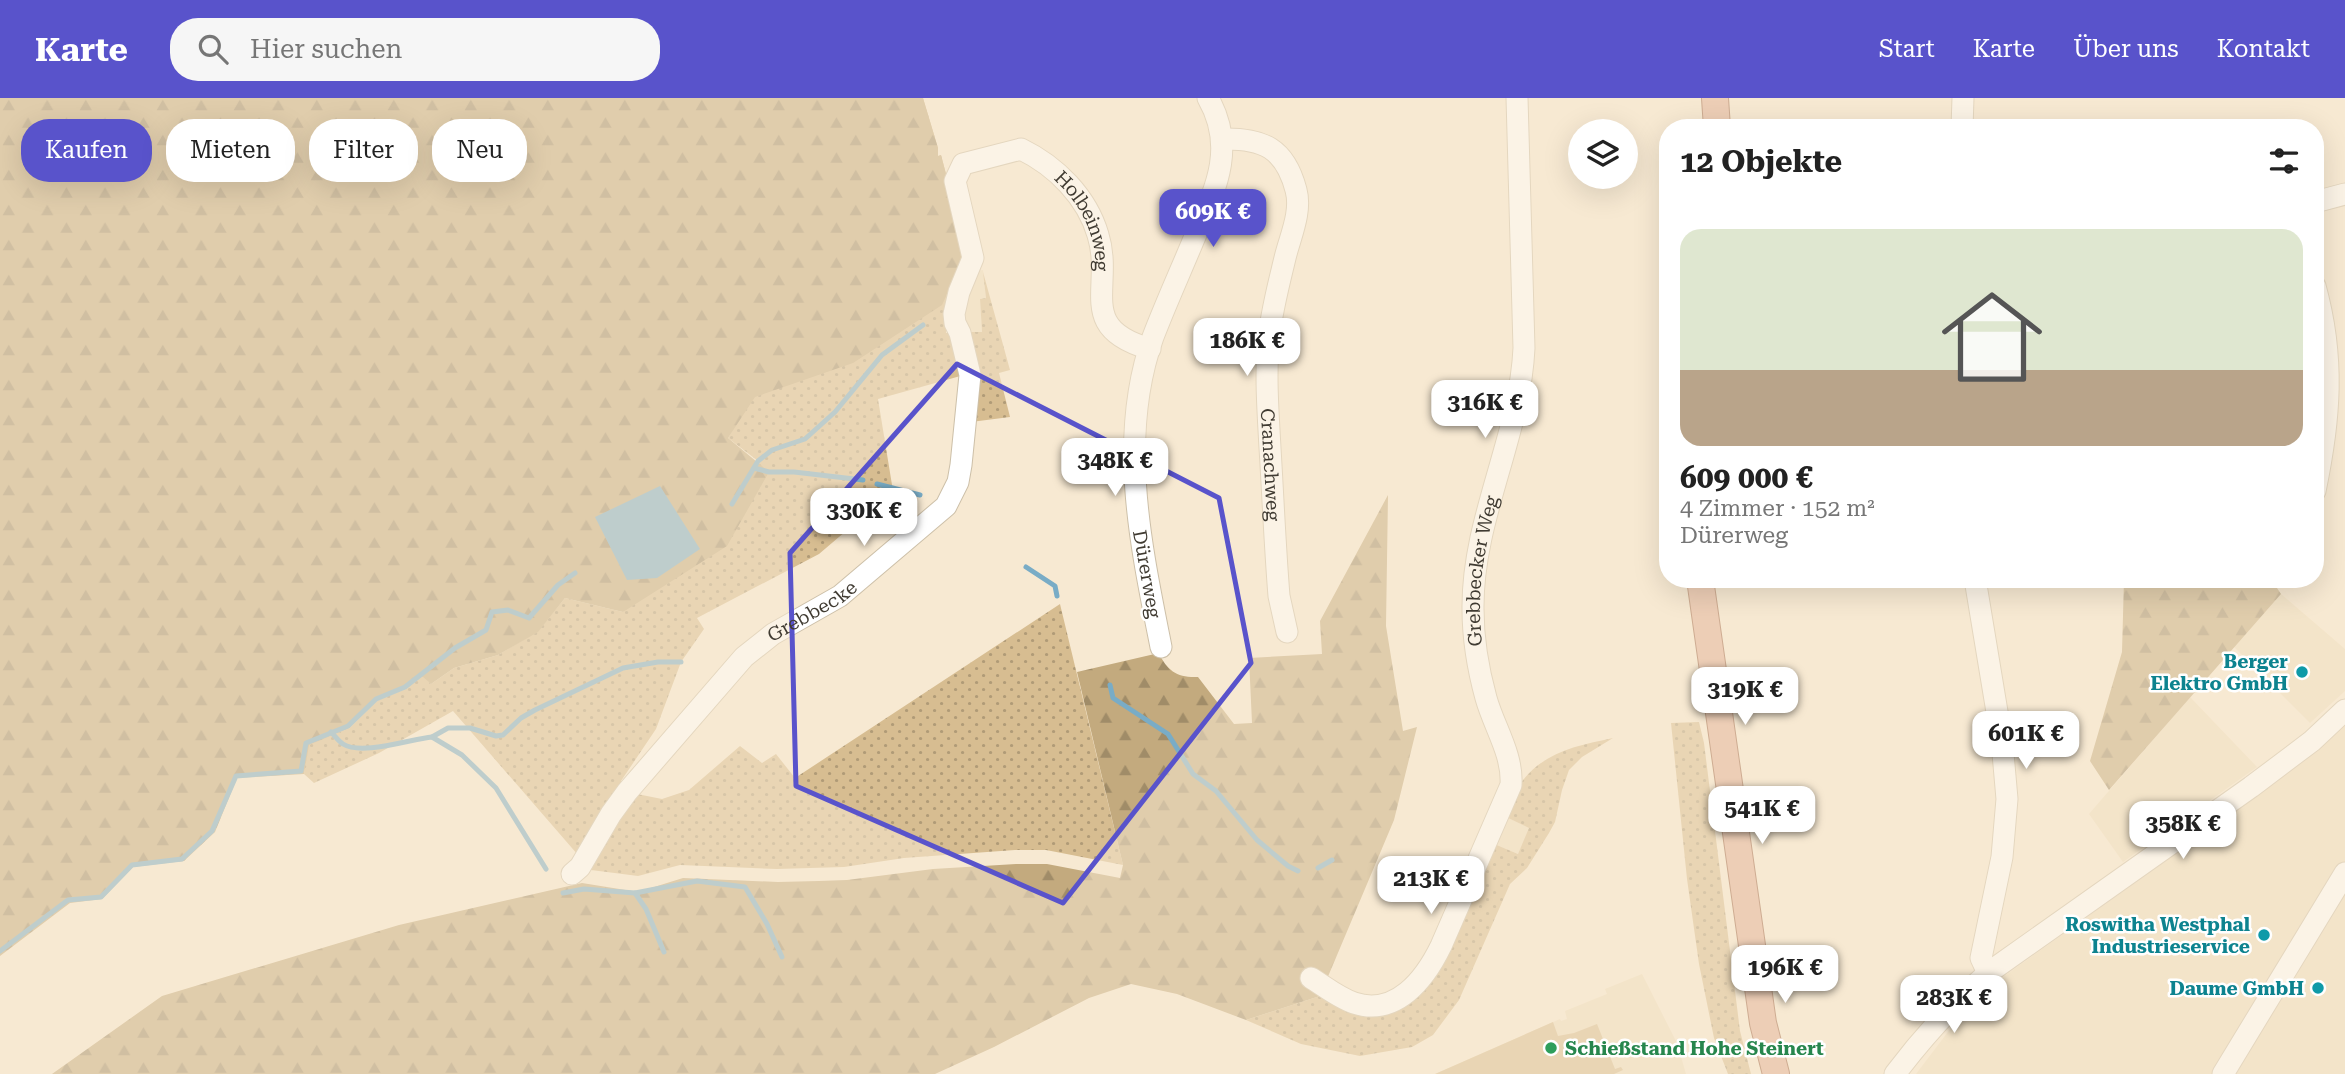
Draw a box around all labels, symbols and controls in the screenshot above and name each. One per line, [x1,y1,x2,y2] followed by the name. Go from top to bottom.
[170,18,660,81] search box
[35,30,128,69] text: Karte
[194,30,232,68] icon: search
[250,34,402,64] text: Hier suchen
[1879,35,1935,63] text: Start
[1973,35,2035,63] text: Karte
[2073,35,2179,63] text: Über uns
[2217,35,2310,63] text: Kontakt
[21,119,152,182] chip: Kaufen
[166,119,295,182] chip: Mieten
[309,119,418,182] chip: Filter
[432,119,527,182] chip: Neu
[1568,119,1638,189] map controls
[1568,119,1638,189] button: layers
[2265,142,2303,180] icon: filters
[1680,144,1842,179] text: 12 Objekte
[1050,166,1114,272] street label: Holbeinweg
[1156,190,1270,249] pin: 609K €
[1175,198,1251,225] text: 609K €
[1929,274,2055,400] icon: home
[1190,318,1304,378] pin: 186K €
[1209,327,1285,354] text: 186K €
[1428,380,1542,440] pin: 316K €
[1447,389,1523,416] text: 316K €
[1256,407,1286,522] street label: Cranachweg
[1058,438,1172,498] pin: 348K €
[1077,447,1153,474] text: 348K €
[1680,460,1813,495] text: 609 000 €
[807,489,921,548] pin: 330K €
[1461,493,1503,648] street label: Grebbecker Weg
[1680,495,1875,522] text: 4 Zimmer · 152 m²
[826,497,902,524] text: 330K €
[1680,522,1788,549] text: Dürerweg
[1128,528,1166,620] street label: Dürerweg
[763,575,861,647] street label: Grebbecke
[2151,650,2288,695] place label: Berger Elektro GmbH
[2294,664,2310,680] marker: Berger Elektro GmbH
[1688,668,1802,727] pin: 319K €
[1707,676,1783,703] text: 319K €
[1969,712,2083,771] pin: 601K €
[1988,720,2064,747] text: 601K €
[1705,786,1819,846] pin: 541K €
[1724,795,1800,822] text: 541K €
[2126,802,2240,861] pin: 358K €
[2145,810,2221,837] text: 358K €
[1374,856,1488,916] pin: 213K €
[1393,865,1469,892] text: 213K €
[2065,913,2250,958] place label: Roswitha Westphal Industrieservice
[2256,927,2272,943] marker: Roswitha Westphal Industrieservice
[1728,946,1842,1005] pin: 196K €
[1747,954,1823,981] text: 196K €
[1897,976,2011,1035] pin: 283K €
[2170,977,2304,1000] place label: Daume GmbH
[2310,980,2326,996] marker: Daume GmbH
[1916,984,1992,1011] text: 283K €
[1565,1037,1824,1060] place label: Schießstand Hohe Steinert
[1543,1040,1559,1056] marker: Schießstand Hohe Steinert

